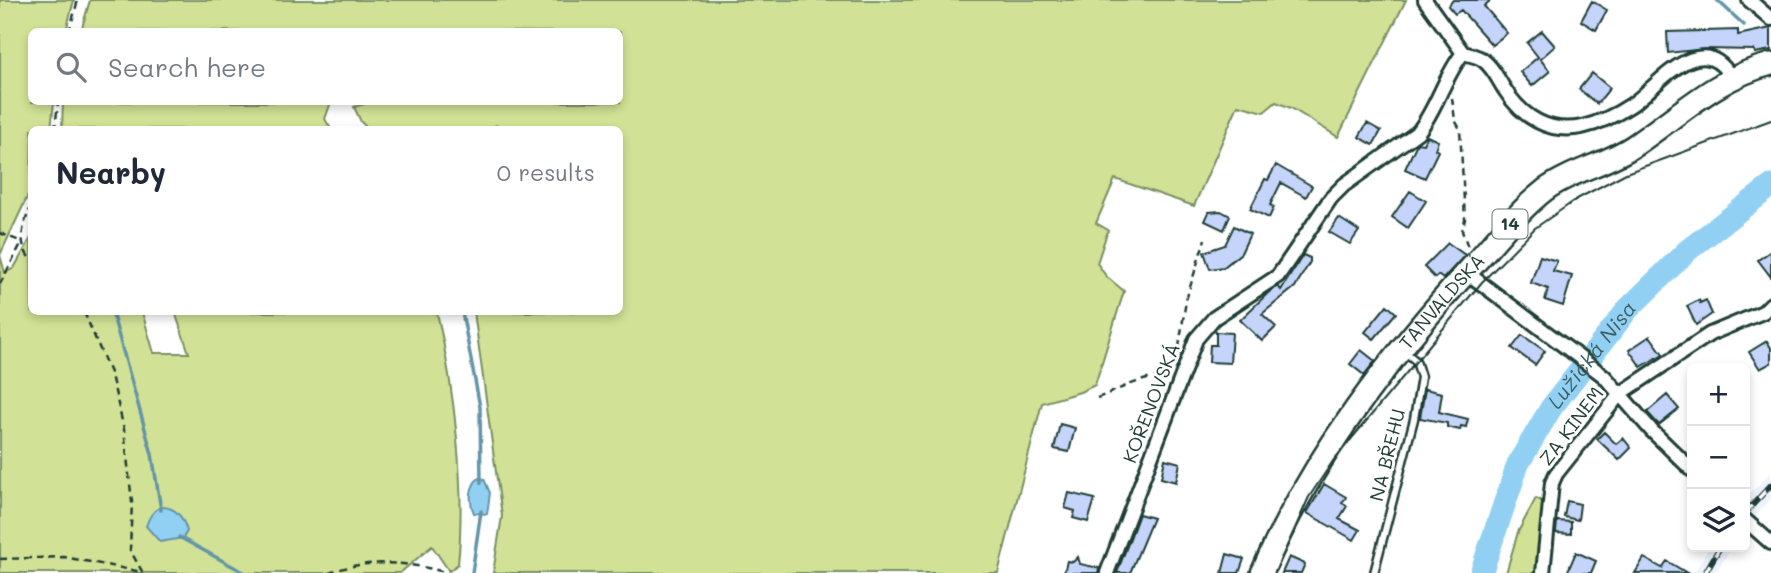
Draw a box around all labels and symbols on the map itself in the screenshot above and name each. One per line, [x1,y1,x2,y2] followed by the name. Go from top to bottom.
[1492,210,1528,238] road number: 14
[1393,248,1490,354] street label: TANVALDSKÁ
[1541,295,1641,414] water label: Lužická Nisa
[1116,339,1185,466] street label: KOŘENOVSKÁ
[1533,381,1608,470] street label: ZA KINEM
[1363,406,1410,504] street label: NA BŘEHU

